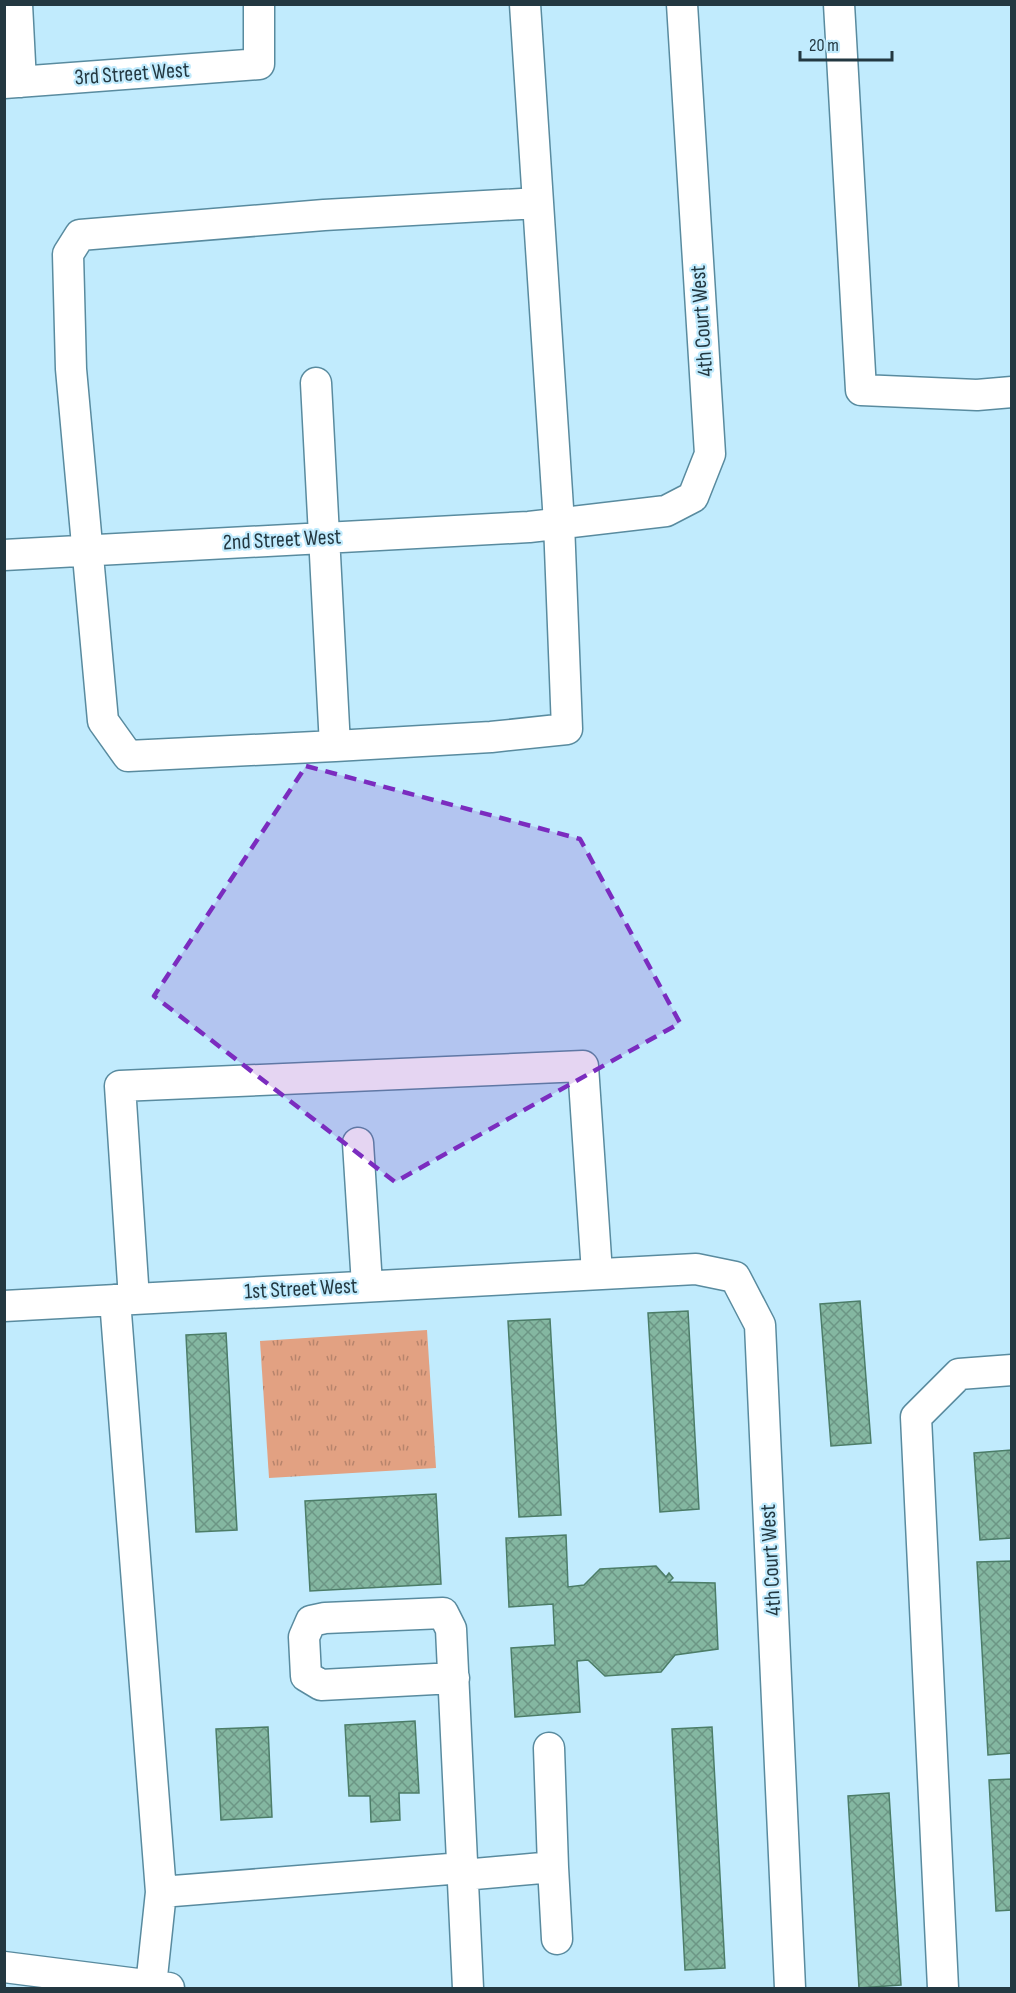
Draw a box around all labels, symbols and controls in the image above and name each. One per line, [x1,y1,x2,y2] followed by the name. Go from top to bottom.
[800,24,892,62] scale bar
[809,35,839,56] text: 20 m
[74,56,191,91] street label: 3rd Street West
[685,264,719,378] street label: 4th Court West
[222,523,342,557] street label: 2nd Street West
[244,1273,358,1305] street label: 1st Street West
[755,1503,787,1617] street label: 4th Court West

